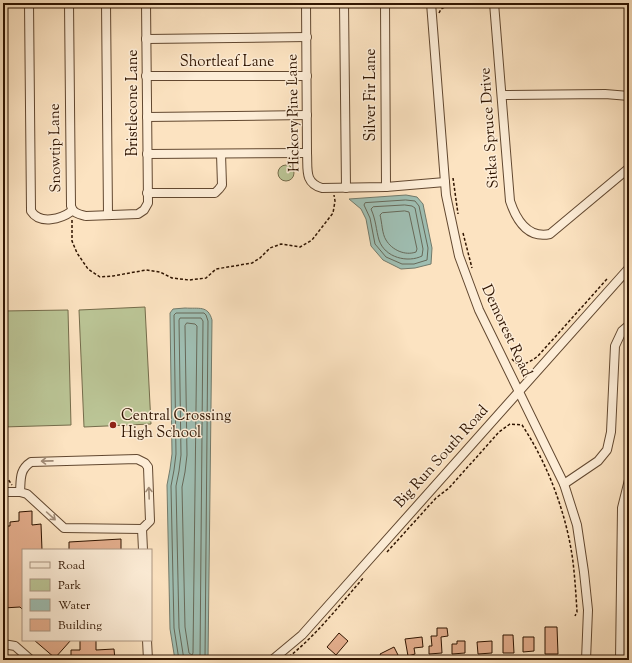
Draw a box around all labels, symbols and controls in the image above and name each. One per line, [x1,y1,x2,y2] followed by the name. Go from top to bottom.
[361,48,382,142] street label: Silver Fir Lane
[123,50,144,156] street label: Bristlecone Lane
[180,52,274,73] street label: Shortleaf Lane
[282,54,306,172] street label: Hickory Pine Lane
[475,67,505,189] street label: Sitka Spruce Drive
[45,103,67,193] street label: Snowtip Lane
[475,281,537,381] street label: Demorest Road
[390,401,494,513] street label: Big Run South Road
[121,406,231,444] place label: Central Crossing High School
[108,420,118,430] marker: Central Crossing High School
[41,458,54,465] one-way arrow
[146,487,153,500] one-way arrow
[46,511,56,520] one-way arrow
[22,549,152,641] legend
[58,557,85,575] text: Road
[58,577,81,595] text: Park
[58,597,91,615] text: Water
[58,617,102,635] text: Building

